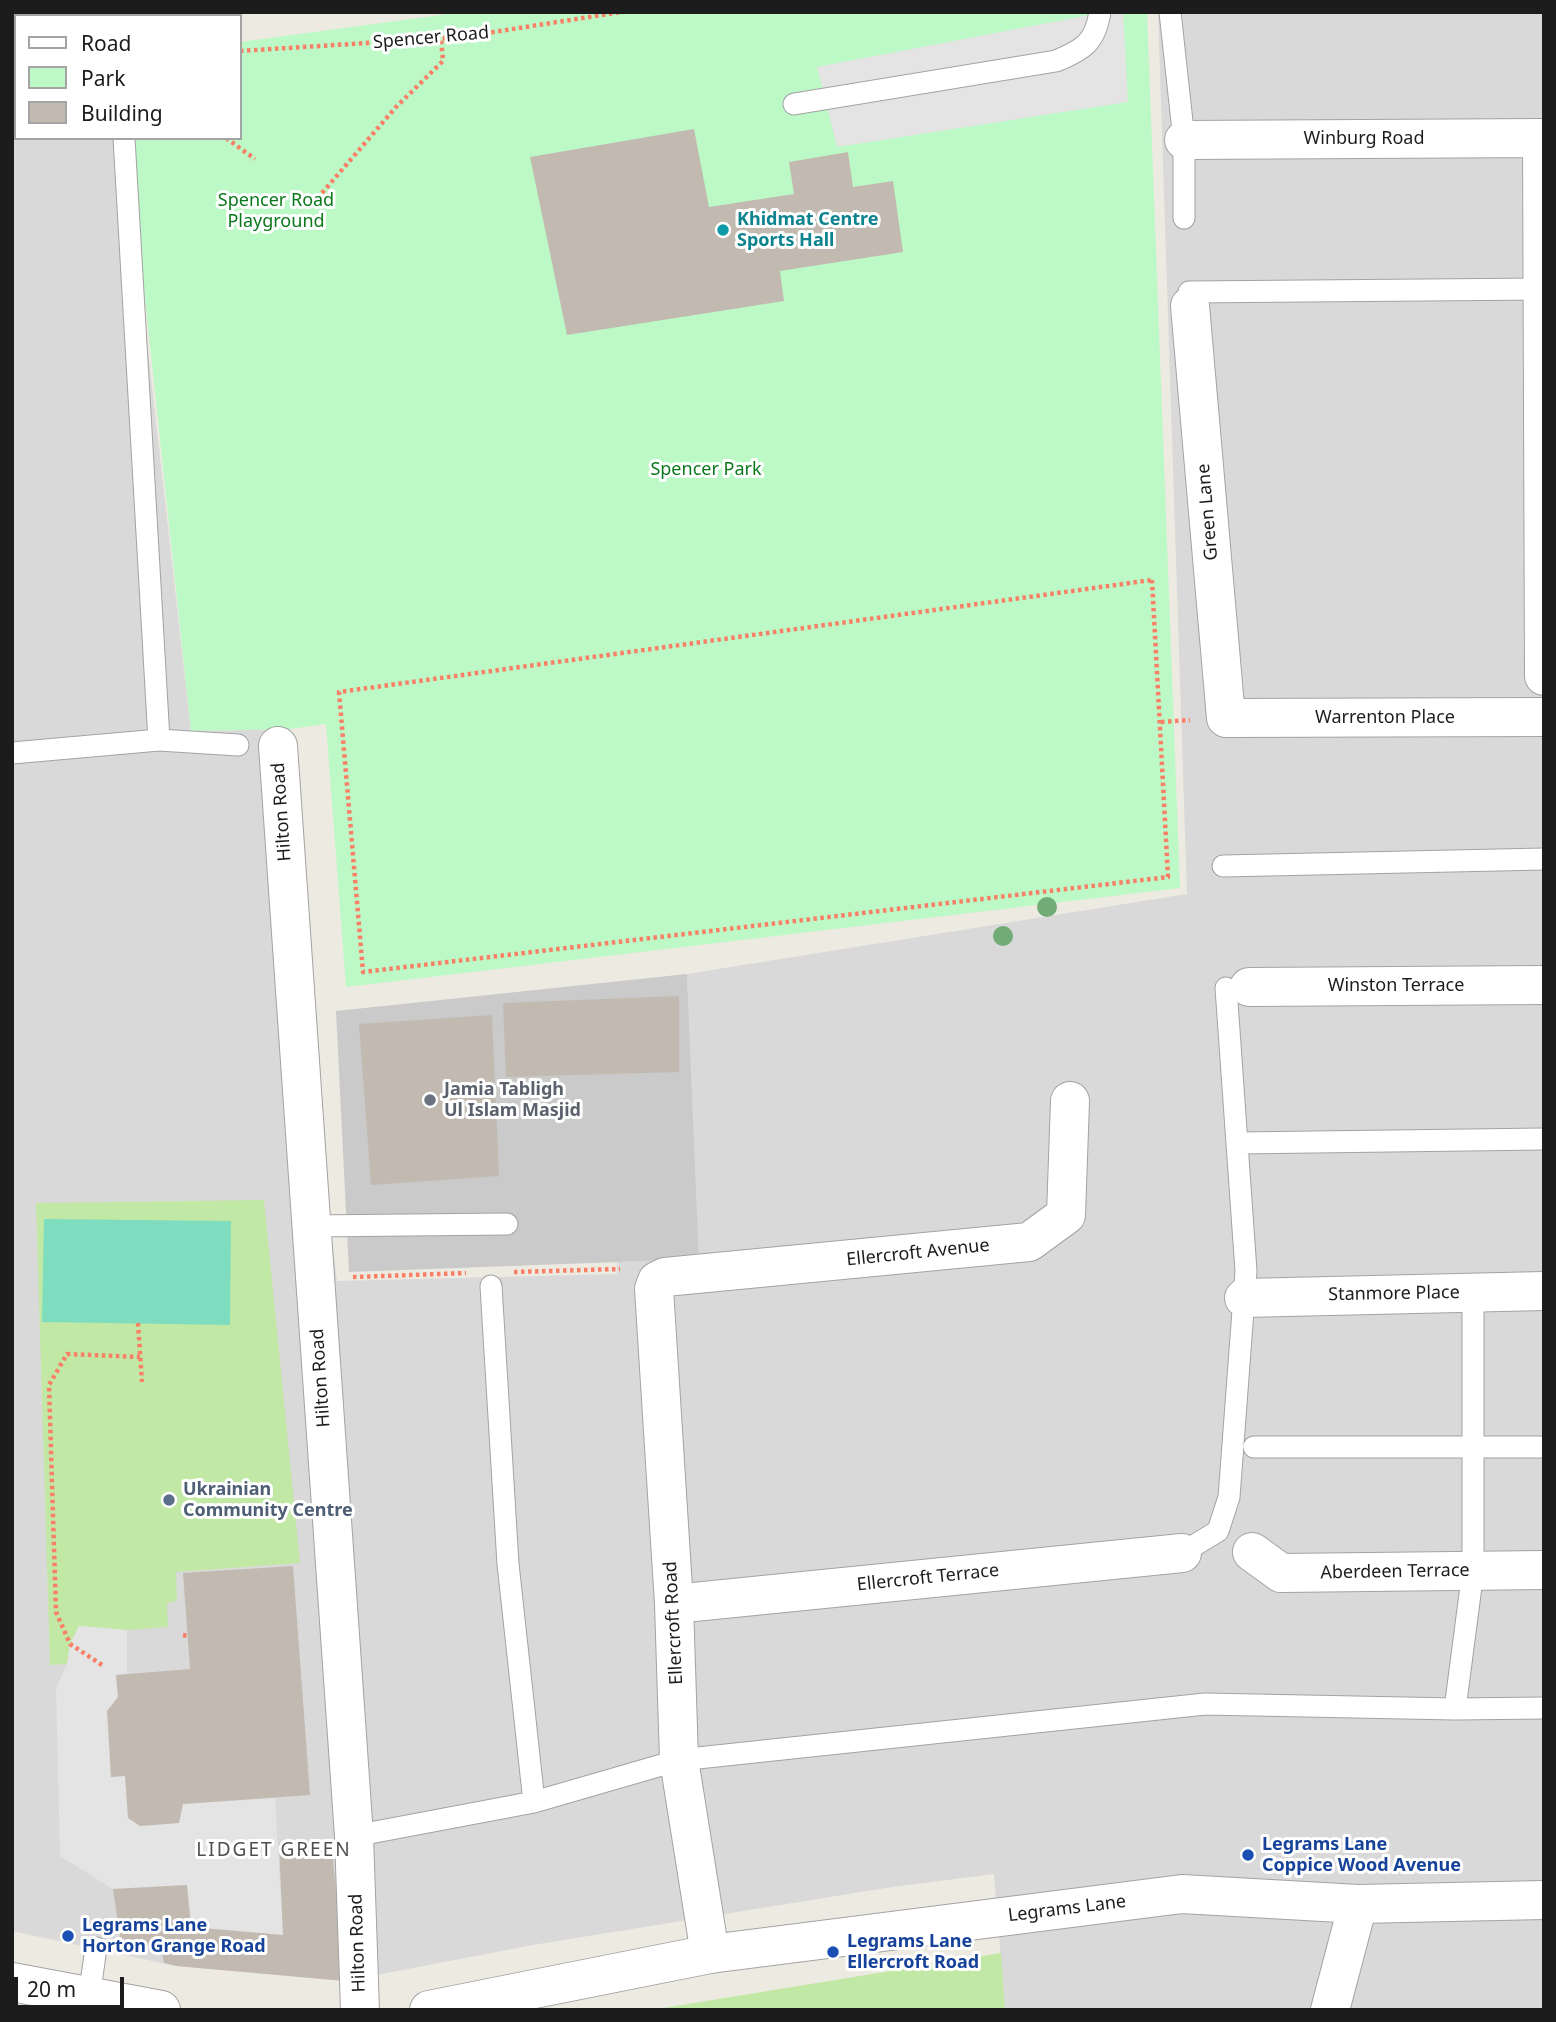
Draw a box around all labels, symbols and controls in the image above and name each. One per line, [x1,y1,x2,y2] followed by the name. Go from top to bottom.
[14,14,242,140] legend
[372,22,490,54] street label: Spencer Road
[81,29,131,57] text: Road
[81,64,125,92] text: Park
[81,99,163,127] text: Building
[1304,128,1424,150] street label: Winburg Road
[218,190,334,232] park label: Spencer Road Playground
[737,209,878,252] place label: Khidmat Centre Sports Hall
[715,222,731,238] marker: Khidmat Centre Sports Hall
[650,459,762,481] park label: Spencer Park
[1193,463,1223,561] street label: Green Lane
[1315,707,1455,729] street label: Warrenton Place
[268,762,296,862] street label: Hilton Road
[1328,975,1464,997] street label: Winston Terrace
[444,1079,581,1122] place label: Jamia Tabligh Ul Islam Masjid
[422,1092,438,1108] marker: Jamia Tabligh Ul Islam Masjid
[845,1235,991,1271] street label: Ellercroft Avenue
[1328,1282,1460,1306] street label: Stanmore Place
[307,1328,335,1428] street label: Hilton Road
[183,1479,353,1522] place label: Ukrainian Community Centre
[161,1492,177,1508] marker: Ukrainian Community Centre
[856,1560,1000,1596] street label: Ellercroft Terrace
[1320,1560,1470,1584] street label: Aberdeen Terrace
[660,1561,688,1685] street label: Ellercroft Road
[1262,1834,1461,1876] place label: Legrams Lane Coppice Wood Avenue
[198,1840,350,1862] district label: LIDGET GREEN
[1240,1847,1256,1863] marker: Legrams Lane Coppice Wood Avenue
[1007,1891,1127,1927] street label: Legrams Lane
[345,1893,371,1993] street label: Hilton Road
[82,1915,266,1958] place label: Legrams Lane Horton Grange Road
[60,1928,76,1944] marker: Legrams Lane Horton Grange Road
[847,1931,979,1974] place label: Legrams Lane Ellercroft Road
[825,1944,841,1960] marker: Legrams Lane Ellercroft Road
[18,1962,128,2006] scale bar
[27,1975,76,2003] text: 20 m

